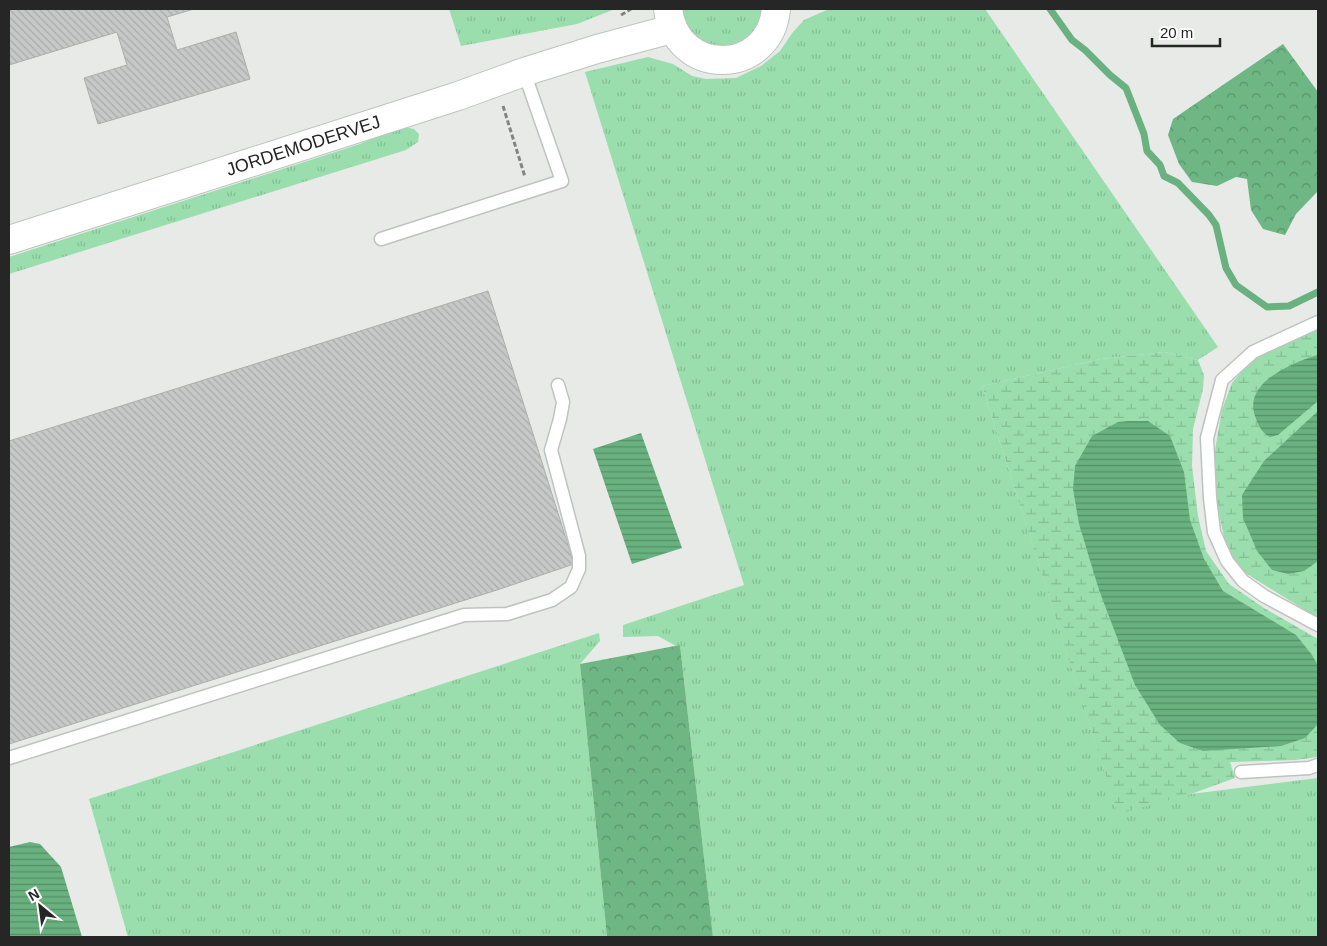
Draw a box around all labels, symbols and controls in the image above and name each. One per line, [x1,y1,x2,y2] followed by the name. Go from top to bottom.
[1152,15,1220,47] scale bar
[1160,24,1193,41] text: 20 m
[224,112,383,180] street label: JORDEMODERVEJ
[15,881,65,931] north arrow
[25,885,42,904] text: N

